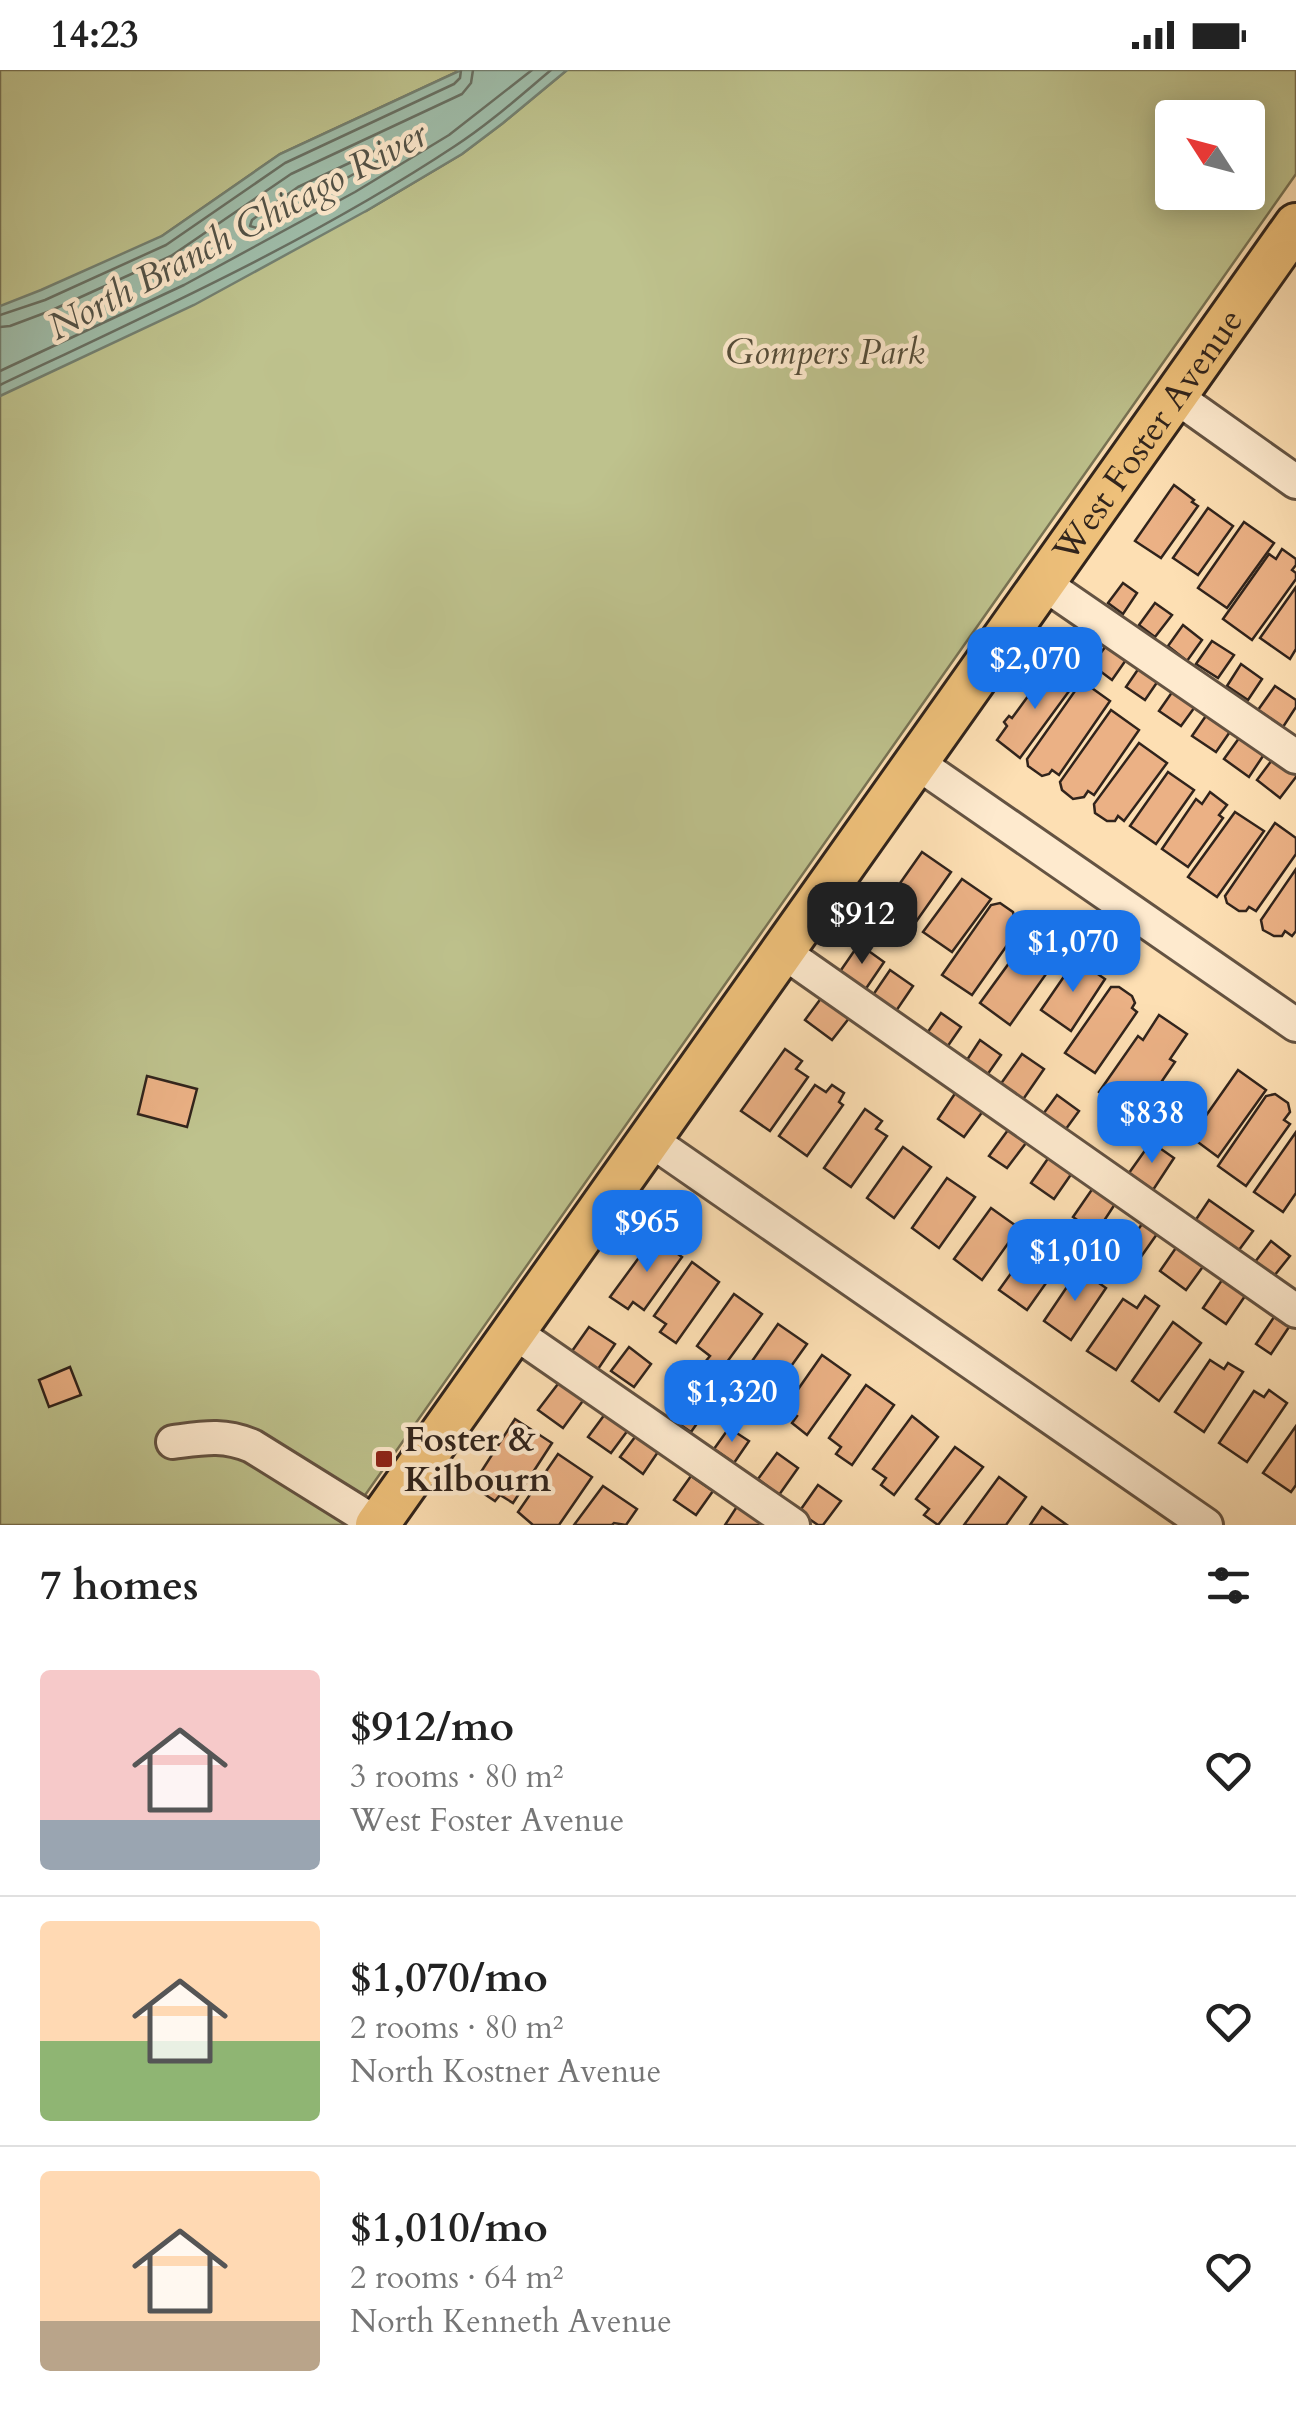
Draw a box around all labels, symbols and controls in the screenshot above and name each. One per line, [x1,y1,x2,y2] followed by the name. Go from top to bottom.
[50,9,139,61] text: 14:23
[1155,100,1265,210] north arrow
[1155,100,1265,210] map controls
[39,108,438,353] water label: North Branch Chicago River
[1042,299,1255,573] street label: West Foster Avenue
[726,329,925,377] park label: Gompers Park
[954,627,1116,712] pin: $2,070
[989,637,1081,681] text: $2,070
[803,882,921,967] pin: $912
[829,892,895,936] text: $912
[992,910,1154,995] pin: $1,070
[1027,920,1119,964] text: $1,070
[1093,1081,1211,1166] pin: $838
[1119,1091,1185,1135] text: $838
[588,1190,706,1275] pin: $965
[614,1200,680,1244] text: $965
[994,1219,1156,1304] pin: $1,010
[1029,1229,1121,1273] text: $1,010
[651,1360,813,1445] pin: $1,320
[686,1370,778,1414] text: $1,320
[404,1416,552,1504] place label: Foster & Kilbourn
[373,1448,395,1470] marker: Foster & Kilbourn
[40,1557,198,1614] text: 7 homes
[1201,1558,1256,1613] icon: filters
[350,1698,514,1755] text: $912/mo
[120,1710,240,1830] icon: home
[1201,1743,1256,1798] icon: heart
[350,1755,563,1799] text: 3 rooms · 80 m²
[350,1799,624,1843] text: West Foster Avenue
[350,1949,548,2006] text: $1,070/mo
[120,1961,240,2081] icon: home
[1201,1994,1256,2049] icon: heart
[350,2006,563,2050] text: 2 rooms · 80 m²
[350,2050,661,2094] text: North Kostner Avenue
[350,2199,548,2256] text: $1,010/mo
[120,2211,240,2331] icon: home
[1201,2244,1256,2299] icon: heart
[350,2256,563,2300] text: 2 rooms · 64 m²
[350,2300,672,2344] text: North Kenneth Avenue

